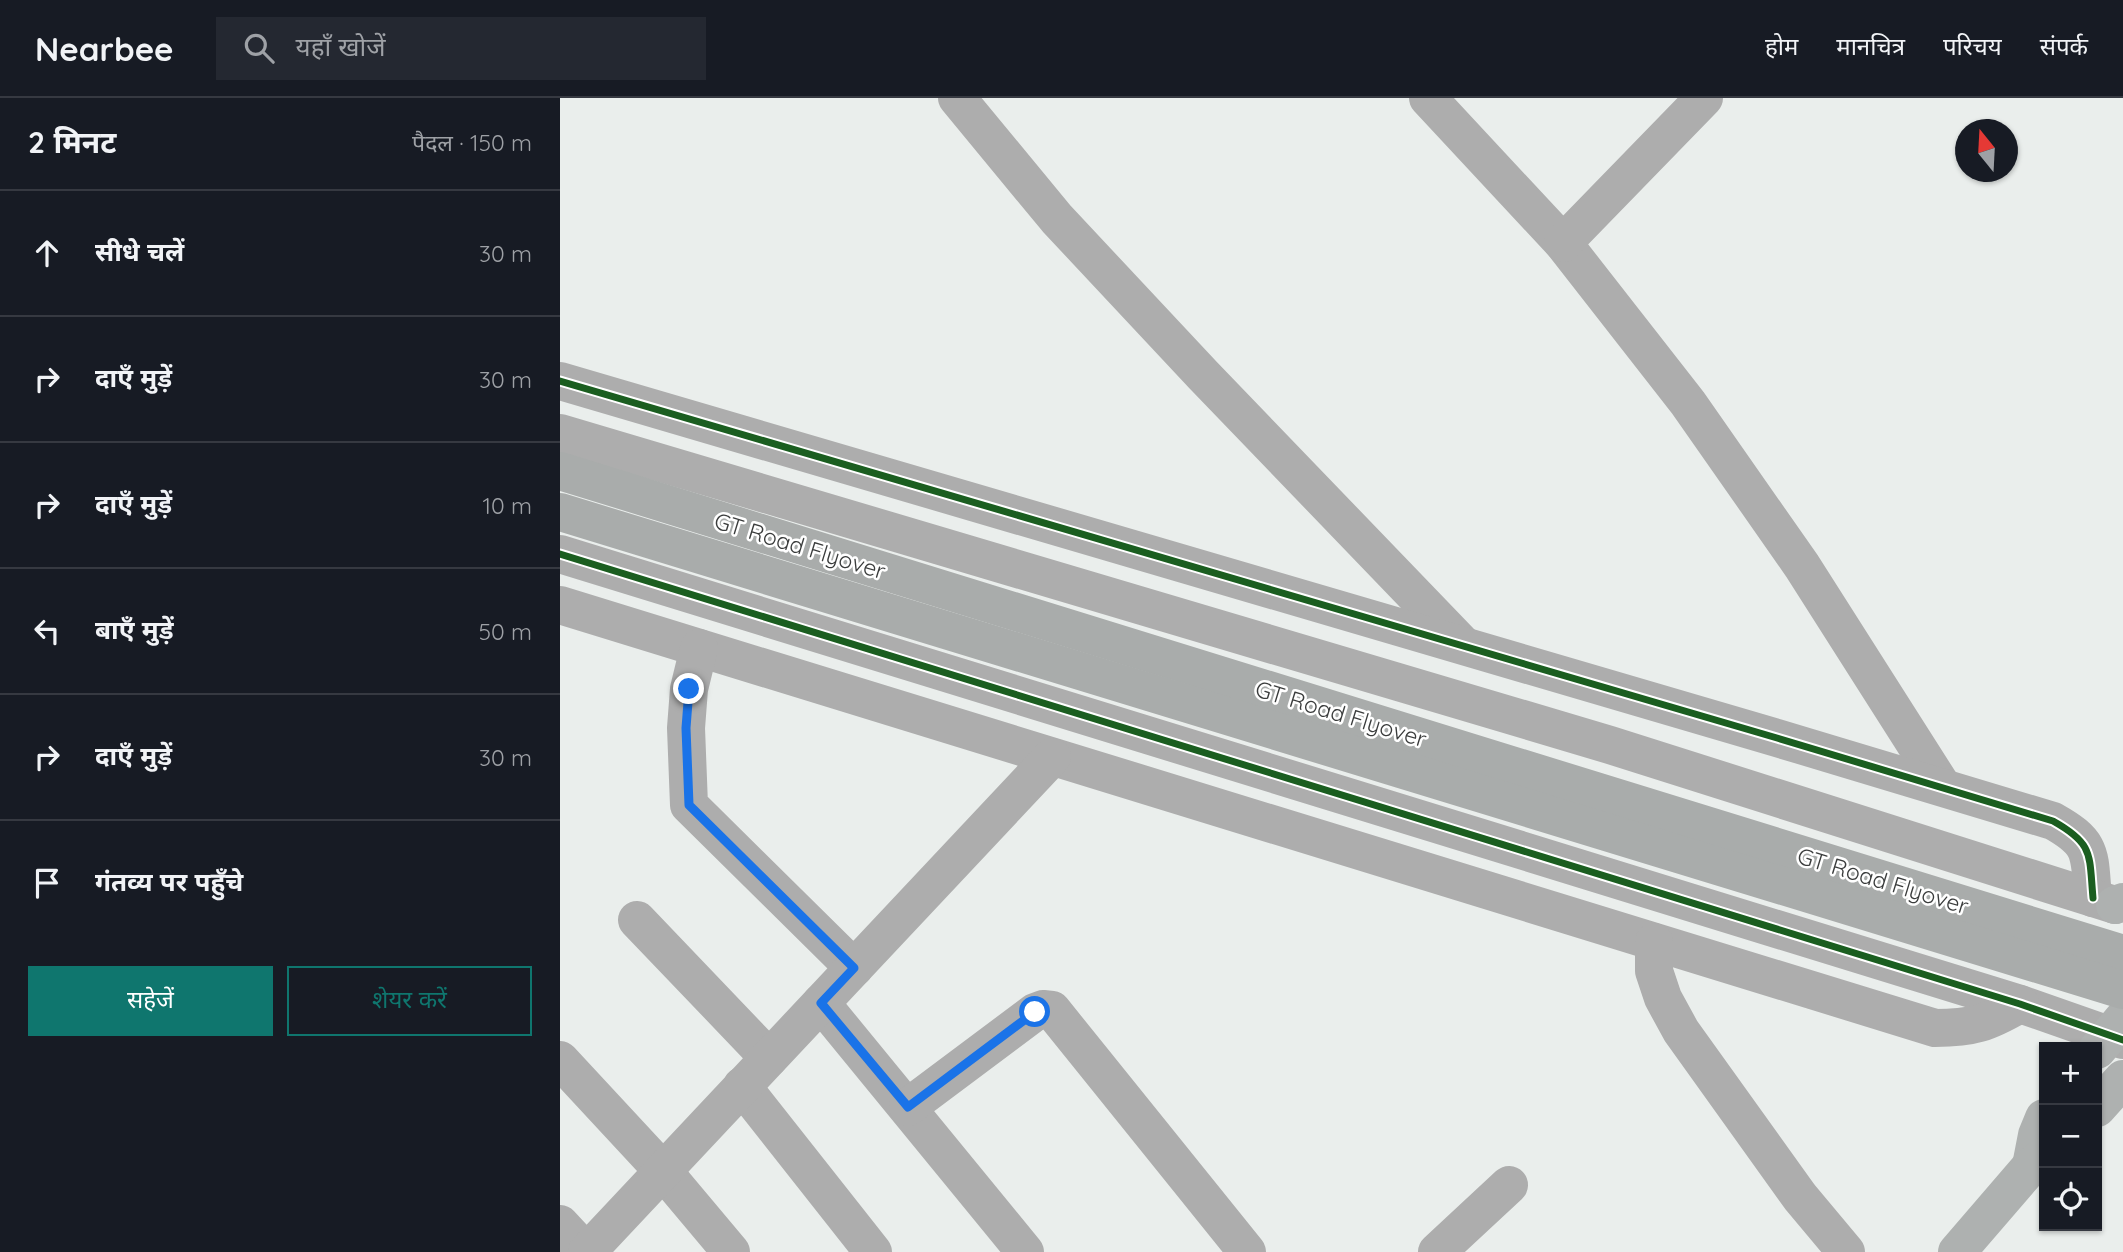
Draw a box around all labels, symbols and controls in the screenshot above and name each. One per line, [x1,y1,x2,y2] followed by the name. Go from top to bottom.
[216,17,706,80] search box
[35,28,174,69] text: Nearbee
[240,29,278,67] icon: search
[296,30,386,63] text: यहाँ खोजें
[1765,31,1798,61] text: होम
[1836,31,1905,61] text: मानचित्र
[1943,31,2002,61] text: परिचय
[2040,31,2088,61] text: संपर्क
[1955,119,2018,182] north arrow
[28,123,116,161] text: 2 मिनट
[412,128,532,157] text: पैदल · 150 m
[28,234,66,272] icon: ahead
[95,235,184,268] text: सीधे चलें
[479,239,532,268] text: 30 m
[28,360,66,398] icon: right
[95,361,172,394] text: दाएँ मुड़ें
[479,365,532,394] text: 30 m
[28,486,66,524] icon: right
[95,487,172,520] text: दाएँ मुड़ें
[483,491,532,520] text: 10 m
[711,506,889,585] street label: GT Road Flyover
[28,612,66,650] icon: left
[95,613,174,646] text: बाएँ मुड़ें
[479,617,532,646] text: 50 m
[673,673,704,704] route end
[1252,674,1430,753] street label: GT Road Flyover
[28,738,66,776] icon: right
[95,739,172,772] text: दाएँ मुड़ें
[479,743,532,772] text: 30 m
[1794,841,1972,920] street label: GT Road Flyover
[28,864,66,902] icon: arrive
[95,865,243,898] text: गंतव्य पर पहुँचे
[28,966,273,1036] button: सहेजें
[287,966,532,1036] button: शेयर करें
[1019,996,1050,1027] route start
[2039,1042,2102,1231] map controls
[2039,1042,2102,1105] button: +
[2039,1105,2102,1168] button: −
[2039,1168,2102,1231] button: locate

